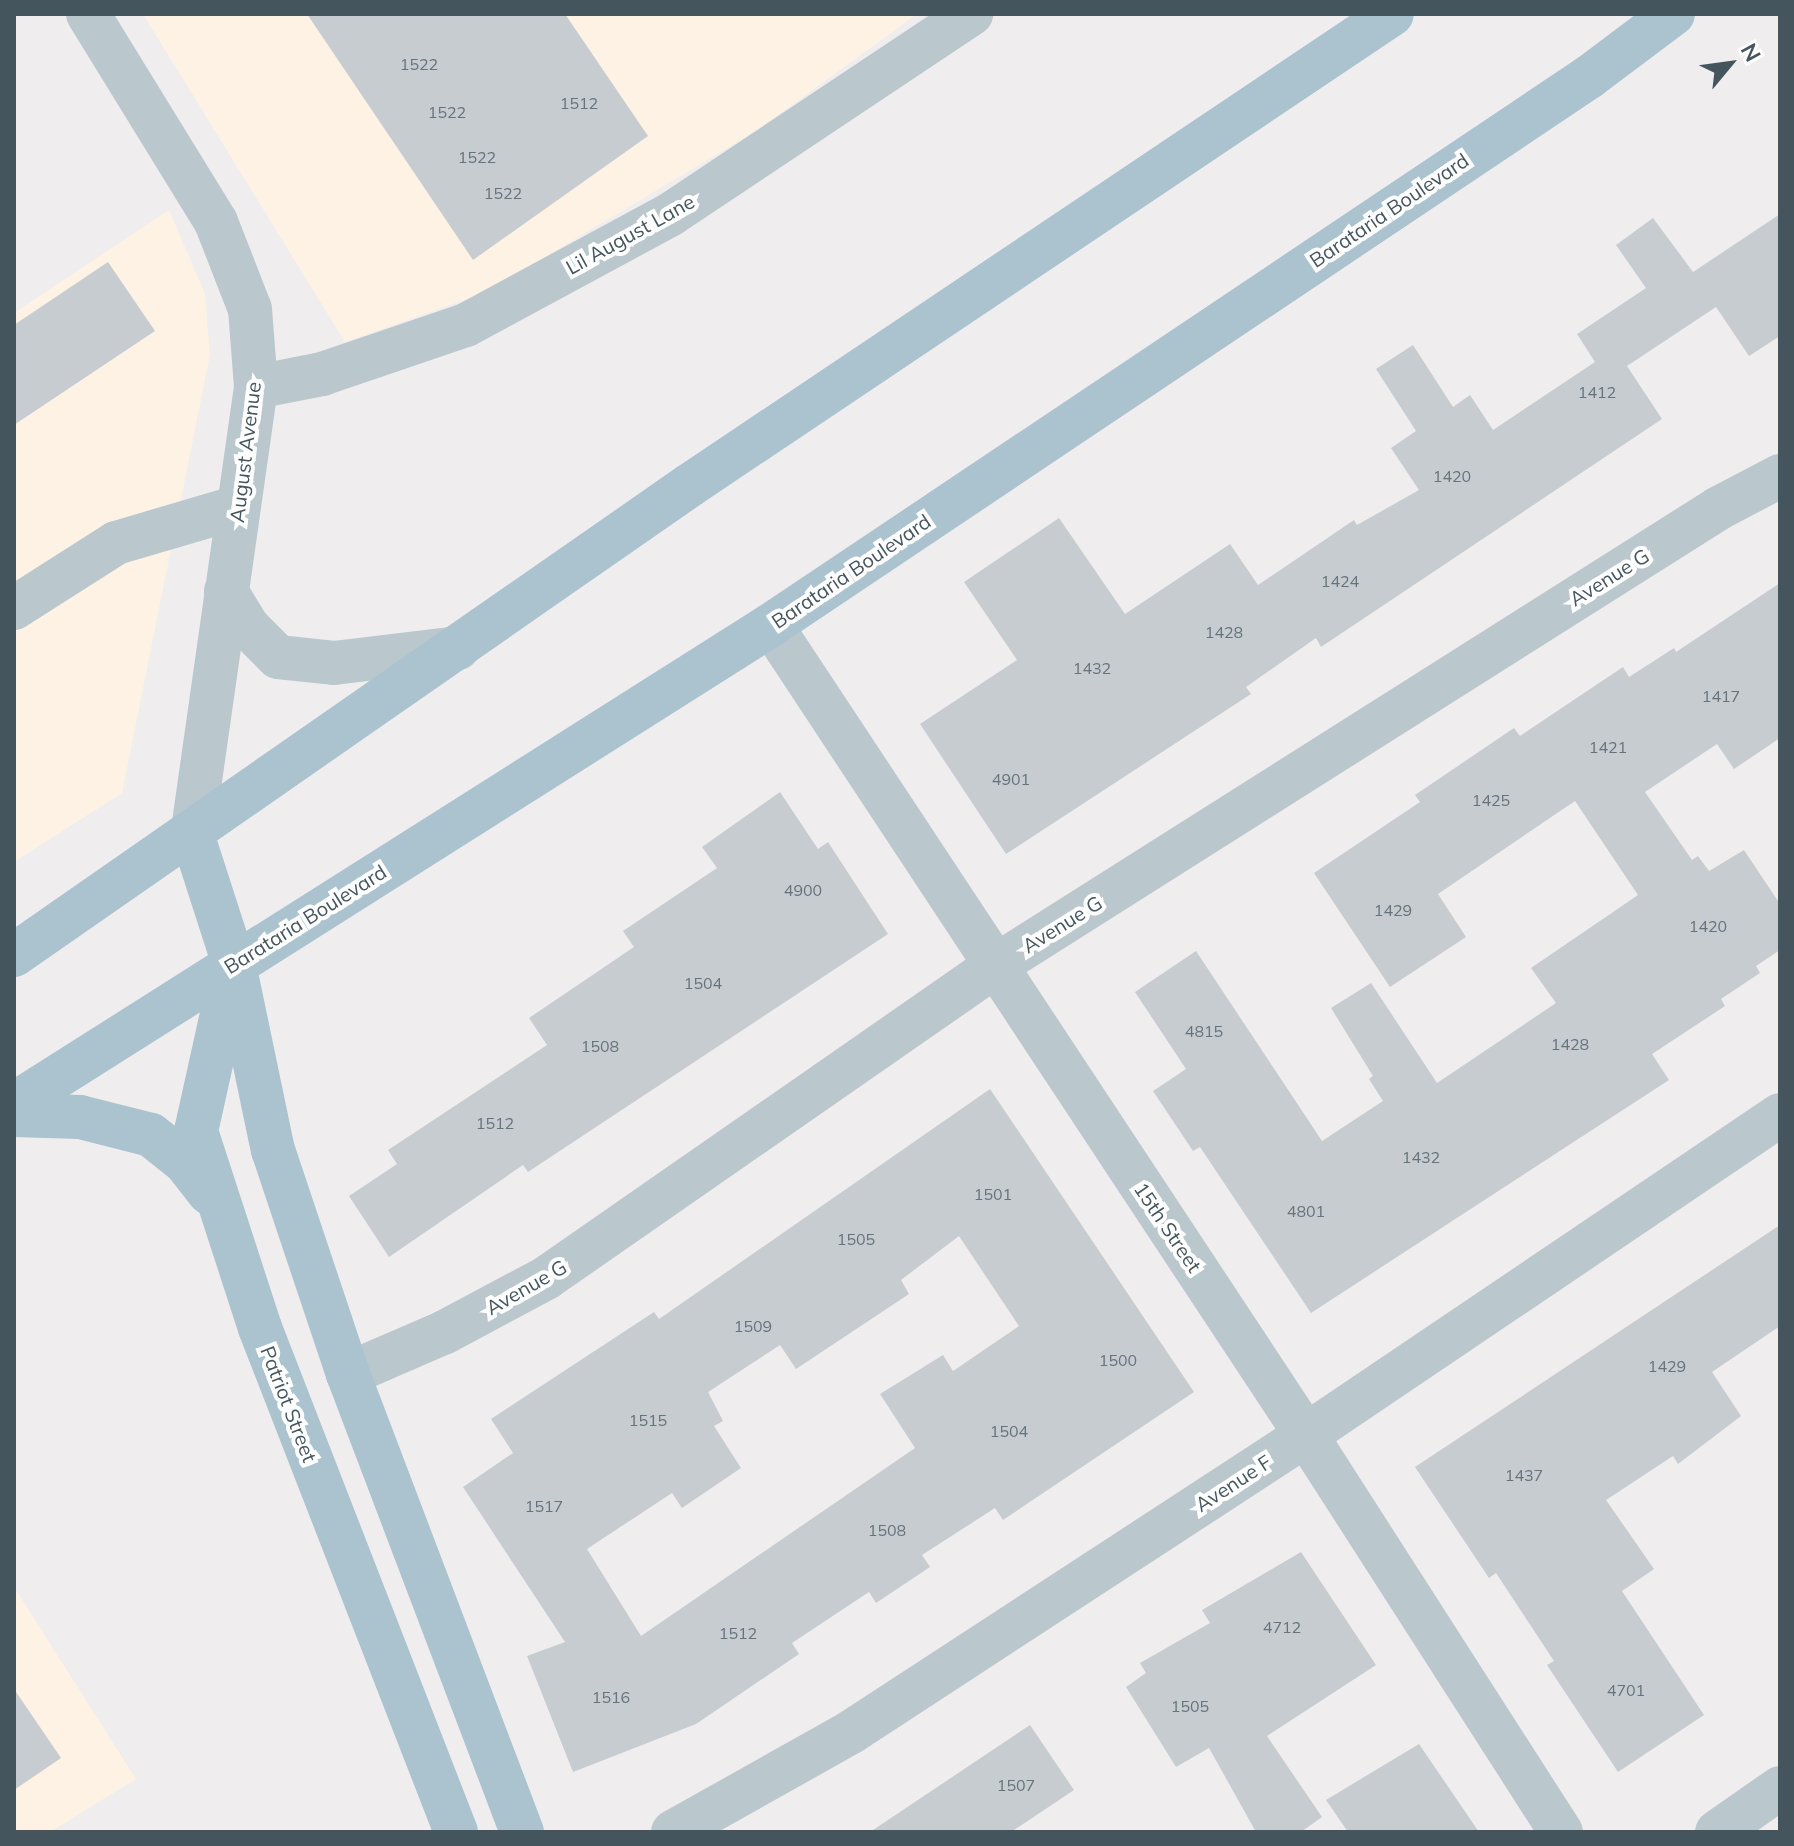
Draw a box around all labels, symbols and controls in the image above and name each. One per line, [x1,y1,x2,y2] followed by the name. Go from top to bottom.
[1690,24,1770,104] north arrow
[1735,38,1767,66] text: N
[400,54,438,74] house number: 1522
[560,93,598,113] house number: 1512
[428,102,466,122] house number: 1522
[458,147,496,167] house number: 1522
[1305,148,1473,272] street label: Barataria Boulevard
[484,183,522,203] house number: 1522
[562,189,698,279] street label: Lil August Lane
[224,380,266,524] street label: August Avenue
[1578,382,1616,402] house number: 1412
[1433,466,1471,486] house number: 1420
[767,509,935,633] street label: Barataria Boulevard
[1565,543,1653,611] street label: Avenue G
[1321,571,1359,591] house number: 1424
[1205,622,1243,642] house number: 1428
[1073,658,1111,678] house number: 1432
[1702,686,1740,706] house number: 1417
[1589,737,1627,757] house number: 1421
[992,769,1030,789] house number: 4901
[1472,790,1510,810] house number: 1425
[220,859,390,979] street label: Barataria Boulevard
[784,880,822,900] house number: 4900
[1018,890,1106,958] street label: Avenue G
[1374,900,1412,920] house number: 1429
[1689,916,1727,936] house number: 1420
[684,973,722,993] house number: 1504
[1185,1021,1223,1041] house number: 4815
[1551,1034,1589,1054] house number: 1428
[581,1036,619,1056] house number: 1508
[476,1113,514,1133] house number: 1512
[1402,1147,1440,1167] house number: 1432
[1129,1177,1207,1277] street label: 15th Street
[974,1184,1012,1204] house number: 1501
[1287,1201,1325,1221] house number: 4801
[837,1229,875,1249] house number: 1505
[481,1254,571,1320] street label: Avenue G
[734,1316,772,1336] house number: 1509
[256,1343,322,1465] street label: Patriot Street
[1099,1350,1137,1370] house number: 1500
[1648,1356,1686,1376] house number: 1429
[629,1410,667,1430] house number: 1515
[990,1421,1028,1441] house number: 1504
[1190,1449,1276,1517] street label: Avenue F
[1505,1465,1543,1485] house number: 1437
[525,1496,563,1516] house number: 1517
[868,1520,906,1540] house number: 1508
[1263,1617,1301,1637] house number: 4712
[719,1623,757,1643] house number: 1512
[1607,1680,1645,1700] house number: 4701
[592,1687,630,1707] house number: 1516
[1171,1696,1209,1716] house number: 1505
[997,1775,1035,1795] house number: 1507

